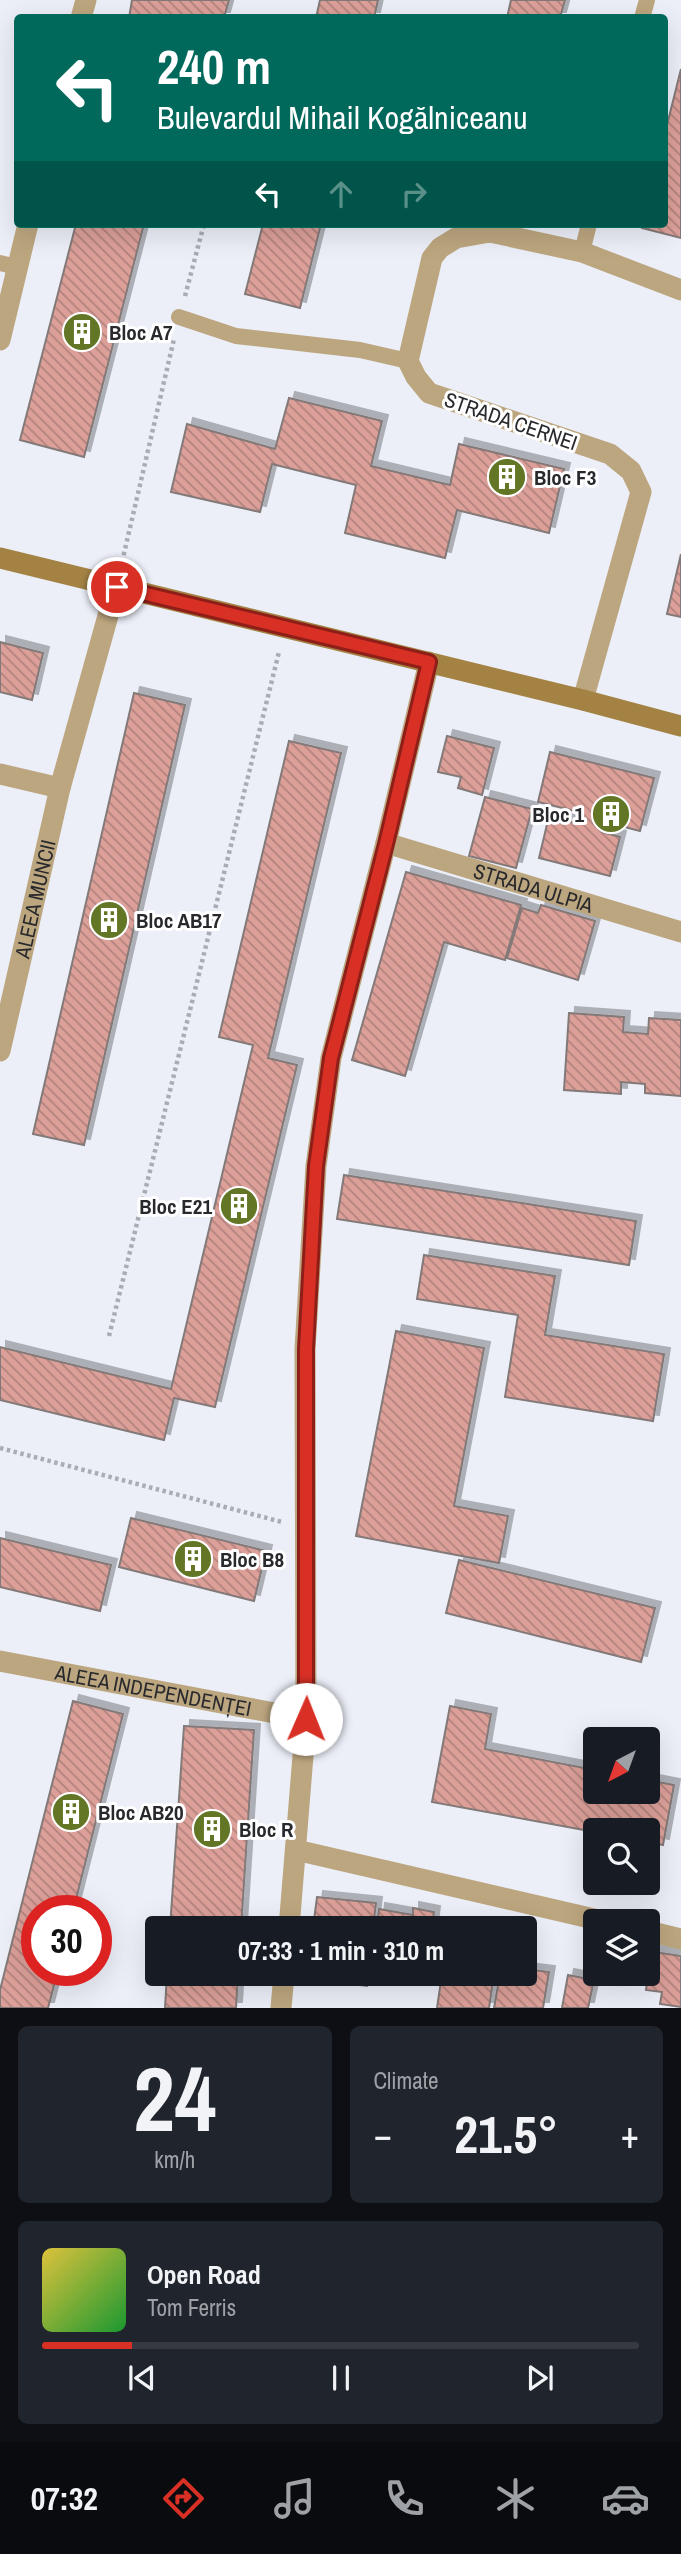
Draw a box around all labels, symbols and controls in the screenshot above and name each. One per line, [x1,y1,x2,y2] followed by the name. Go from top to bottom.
[157,33,271,99] text: 240 m
[42,42,133,133] icon: left
[157,96,528,139] text: Bulevardul Mihail Kogălniceanu
[249,175,287,213] icon: left
[322,175,360,213] icon: ahead
[395,175,433,213] icon: right
[61,311,103,353] building icon: Bloc A7
[109,318,173,347] place label: Bloc A7
[441,385,581,457] street label: STRADA CERNEI
[486,456,528,498] building icon: Bloc F3
[534,463,596,492] place label: Bloc F3
[87,557,147,617] pin
[98,568,136,606] icon: arrive
[590,793,632,835] building icon: Bloc 1
[532,800,584,829] place label: Bloc 1
[7,837,62,962] street label: ALEEA MUNCII
[470,856,597,919] street label: STRADA ULPIA
[88,899,130,941] building icon: Bloc AB17
[136,906,222,935] place label: Bloc AB17
[218,1185,260,1227] building icon: Bloc E21
[139,1192,212,1221] place label: Bloc E21
[172,1538,214,1580] building icon: Bloc B8
[220,1545,284,1574] place label: Bloc B8
[52,1657,254,1723] street label: ALEEA INDEPENDENȚEI
[269,1682,343,1756] position arrow
[583,1727,660,1804] north arrow
[583,1727,660,1986] map controls
[50,1791,92,1833] building icon: Bloc AB20
[98,1798,184,1827] place label: Bloc AB20
[191,1808,233,1850] building icon: Bloc R
[239,1815,294,1844] place label: Bloc R
[583,1818,660,1895] button: search
[21,1895,112,1986] speed limit sign: 30
[583,1909,660,1986] button: layers
[238,1933,444,1968] text: 07:33 · 1 min · 310 m
[133,2037,216,2159] text: 24
[374,2065,438,2096] text: Climate
[454,2099,558,2169] text: 21.5°
[374,2109,392,2160] text: −
[621,2109,639,2160] text: +
[154,2144,195,2175] text: km/h
[147,2257,261,2292] text: Open Road
[147,2292,236,2323] text: Tom Ferris
[123,2359,161,2397] icon: previous
[322,2359,360,2397] icon: pause
[521,2359,559,2397] icon: next
[159,2474,208,2523] icon: directions
[270,2474,319,2523] icon: music
[380,2474,429,2523] icon: phone
[491,2474,540,2523] icon: climate
[601,2474,650,2523] icon: car
[31,2477,98,2520] text: 07:32

